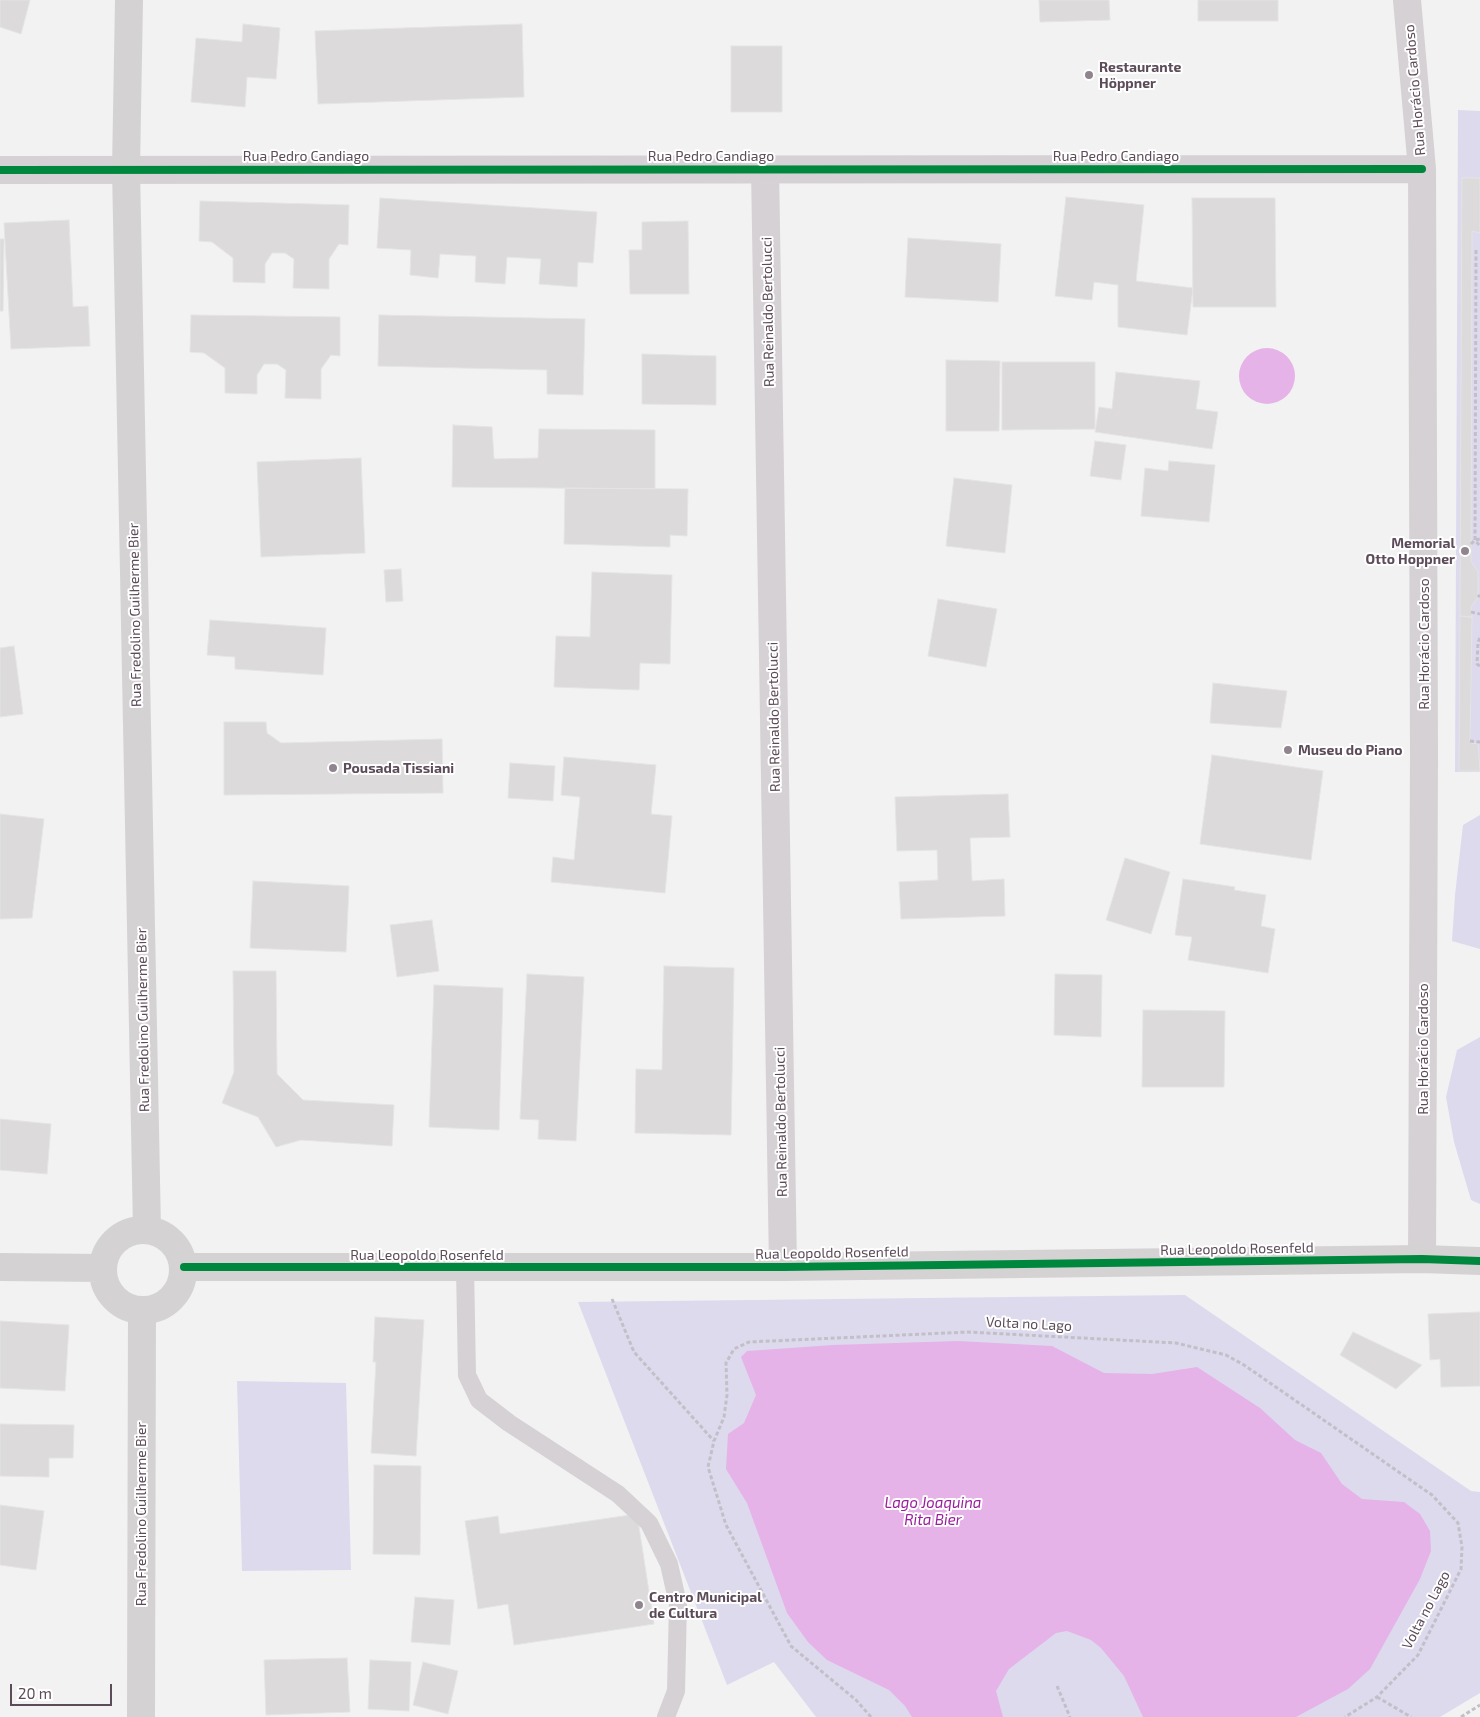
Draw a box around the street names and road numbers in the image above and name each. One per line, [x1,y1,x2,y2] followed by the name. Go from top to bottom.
[1401,24,1429,156] street label: Rua Horácio Cardoso
[243,148,369,164] street label: Rua Pedro Candiago
[648,148,774,164] street label: Rua Pedro Candiago
[1053,148,1179,164] street label: Rua Pedro Candiago
[758,237,778,387] street label: Rua Reinaldo Bertolucci
[125,523,145,707] street label: Rua Fredolino Guilherme Bier
[1416,578,1432,710] street label: Rua Horácio Cardoso
[764,642,784,792] street label: Rua Reinaldo Bertolucci
[133,928,153,1112] street label: Rua Fredolino Guilherme Bier
[1415,983,1431,1115] street label: Rua Horácio Cardoso
[771,1047,791,1197] street label: Rua Reinaldo Bertolucci
[1160,1239,1314,1259] street label: Rua Leopoldo Rosenfeld
[755,1243,909,1263] street label: Rua Leopoldo Rosenfeld
[350,1247,504,1263] street label: Rua Leopoldo Rosenfeld
[986,1313,1072,1335] street label: Volta no Lago
[133,1422,149,1606] street label: Rua Fredolino Guilherme Bier
[1398,1568,1454,1652] street label: Volta no Lago

